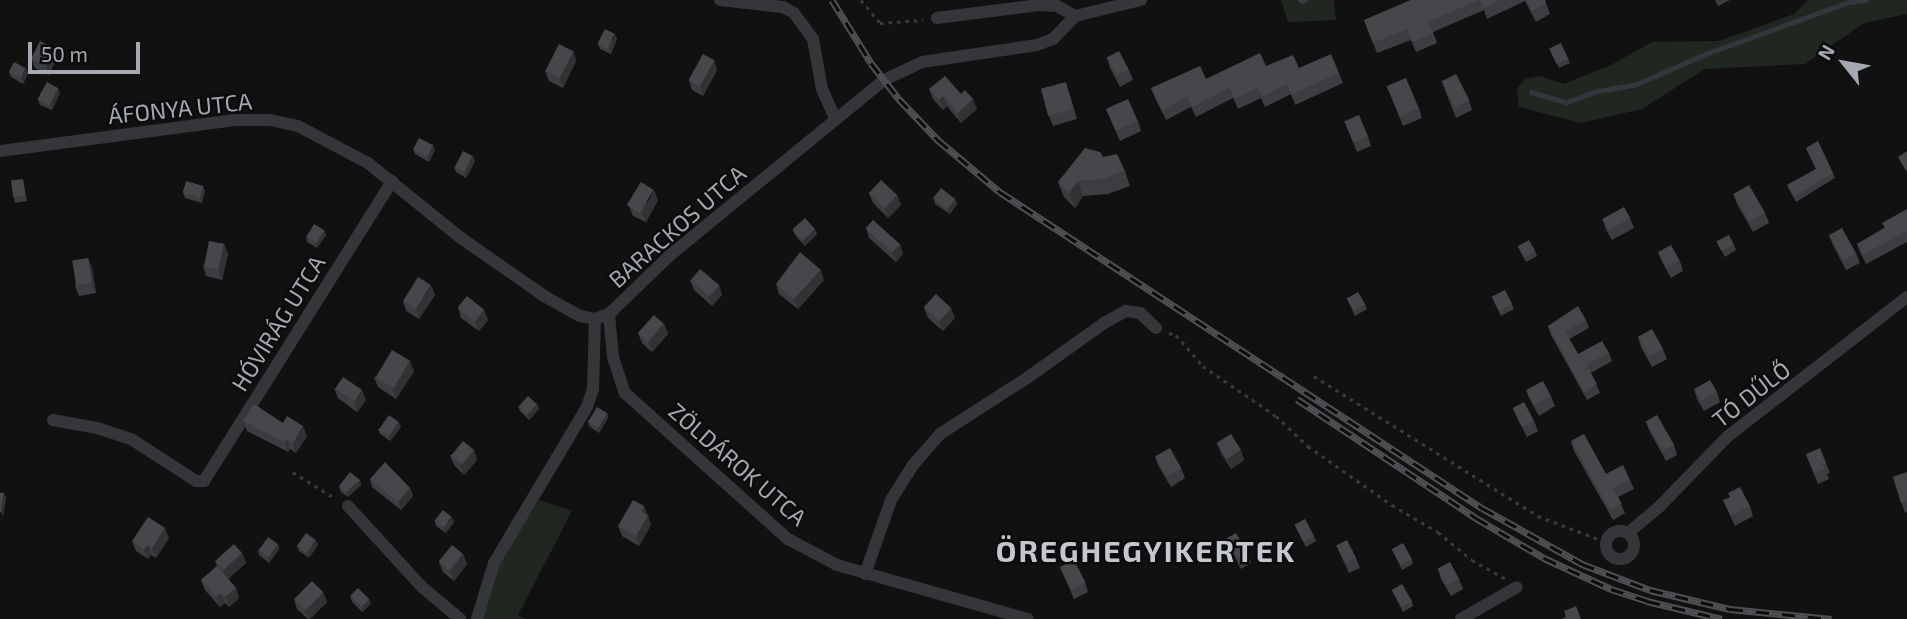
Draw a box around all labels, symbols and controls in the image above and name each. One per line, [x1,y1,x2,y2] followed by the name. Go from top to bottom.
[32,28,144,72] scale bar
[1809,28,1879,98] north arrow
[1812,40,1839,64] text: N
[41,41,88,66] text: 50 m
[106,87,254,129] street label: ÁFONYA UTCA
[603,159,751,293] street label: BARACKOS UTCA
[225,250,331,396] street label: HÓVIRÁG UTCA
[1707,355,1795,433] street label: TÓ DŰLŐ
[663,397,813,531] street label: ZÖLDÁROK UTCA
[998,532,1294,568] district label: ÖREGHEGYIKERTEK

